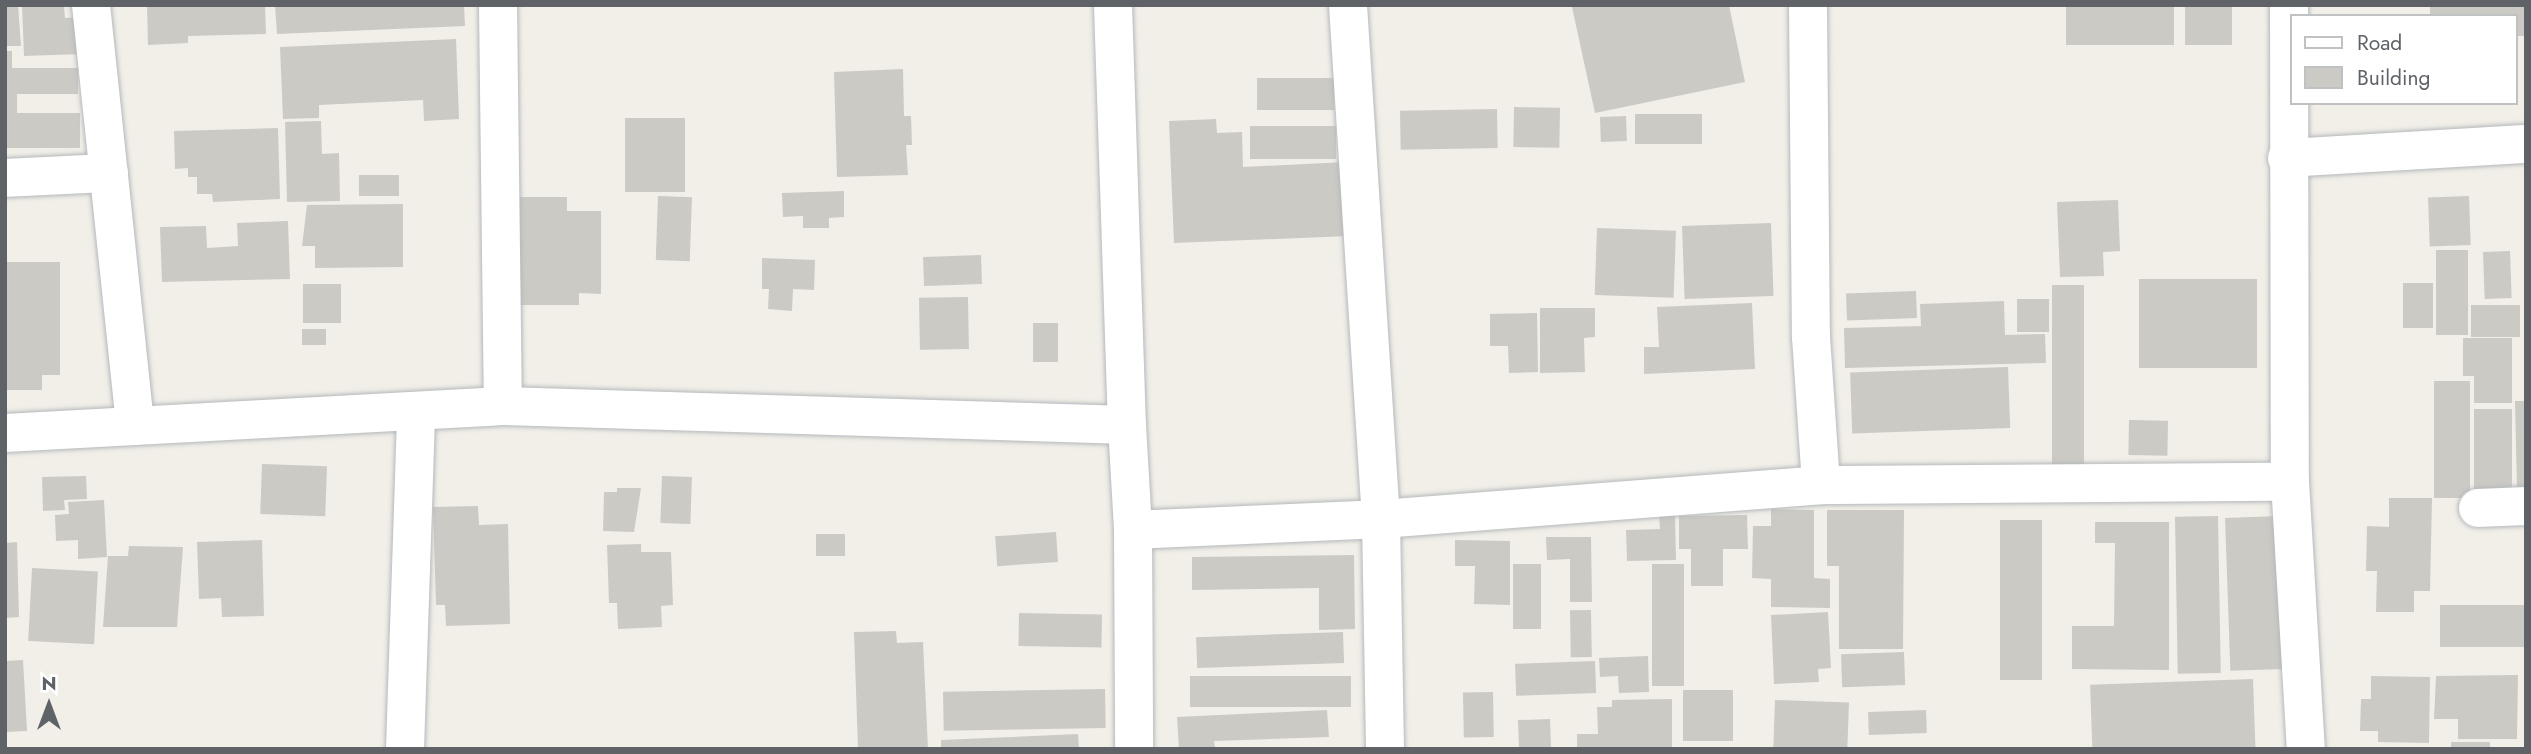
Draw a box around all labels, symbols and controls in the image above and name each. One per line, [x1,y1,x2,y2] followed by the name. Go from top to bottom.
[2290,14,2517,105] legend
[2357,28,2402,58] text: Road
[2357,63,2430,93] text: Building
[14,670,84,740] north arrow
[41,670,57,697] text: N

